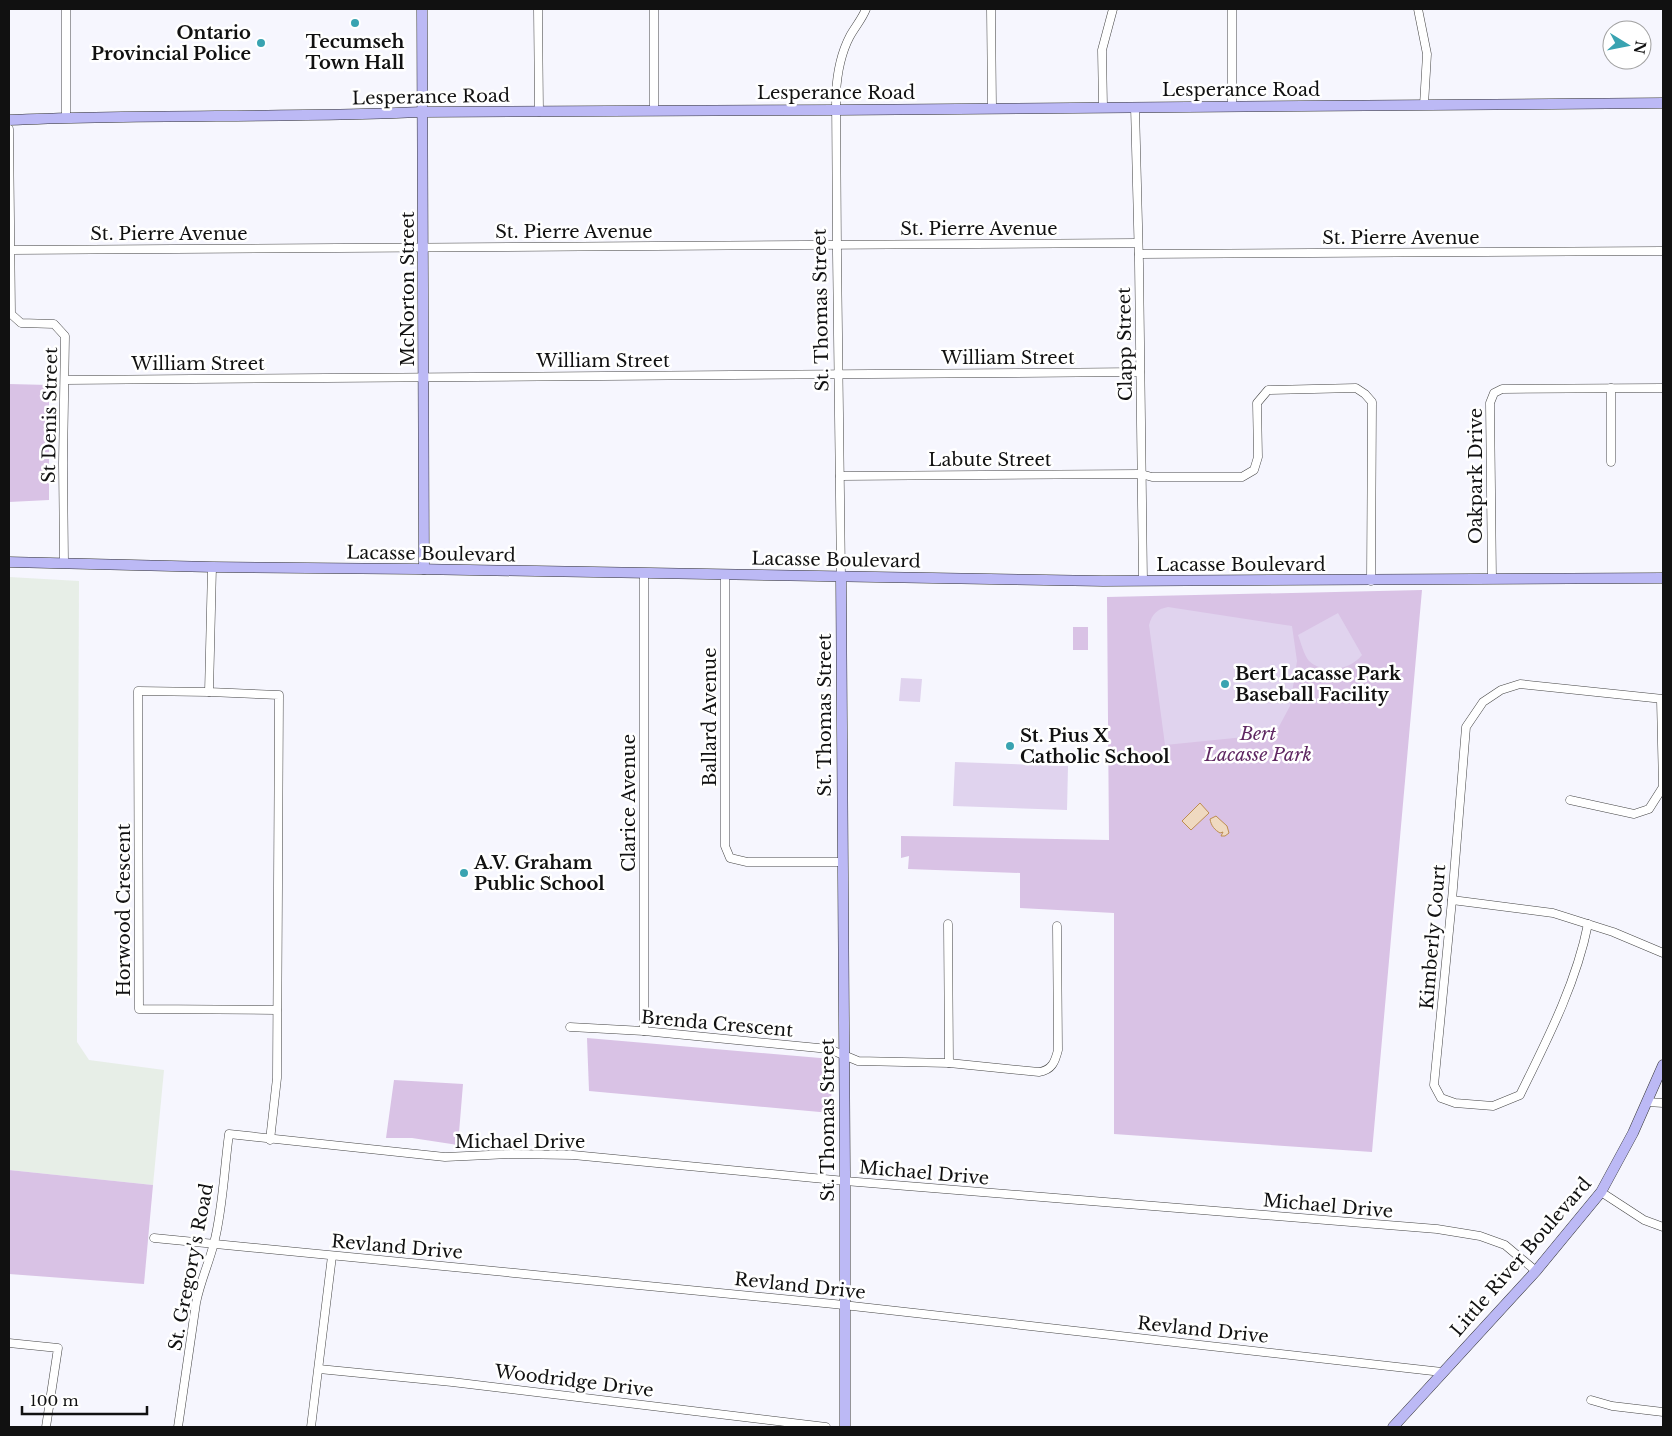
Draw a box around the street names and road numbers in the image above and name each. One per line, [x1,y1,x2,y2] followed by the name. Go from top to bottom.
[1162,79,1320,101] street label: Lesperance Road
[757,82,915,104] street label: Lesperance Road
[352,85,510,109] street label: Lesperance Road
[397,211,419,367] street label: McNorton Street
[900,218,1058,240] street label: St. Pierre Avenue
[495,221,653,243] street label: St. Pierre Avenue
[90,223,248,245] street label: St. Pierre Avenue
[1322,227,1480,249] street label: St. Pierre Avenue
[809,228,833,392] street label: St. Thomas Street
[1113,287,1137,401] street label: Clapp Street
[38,347,62,483] street label: St Denis Street
[940,347,1075,369] street label: William Street
[535,350,670,372] street label: William Street
[130,353,265,375] street label: William Street
[1465,408,1487,544] street label: Oakpark Drive
[928,449,1052,471] street label: Labute Street
[346,542,516,566] street label: Lacasse Boulevard
[751,548,921,572] street label: Lacasse Boulevard
[1156,554,1326,576] street label: Lacasse Boulevard
[814,633,836,797] street label: St. Thomas Street
[699,648,721,787] street label: Ballard Avenue
[618,734,640,872] street label: Clarice Avenue
[113,823,135,996] street label: Horwood Crescent
[1416,863,1450,1011] street label: Kimberly Court
[640,1006,794,1042] street label: Brenda Crescent
[817,1038,839,1202] street label: St. Thomas Street
[455,1131,585,1153] street label: Michael Drive
[858,1156,990,1190] street label: Michael Drive
[1446,1173,1596,1341] street label: Little River Boulevard
[164,1181,218,1353] street label: St. Gregory's Road
[1262,1189,1394,1223] street label: Michael Drive
[330,1230,464,1264] street label: Revland Drive
[733,1268,867,1304] street label: Revland Drive
[1136,1312,1270,1348] street label: Revland Drive
[492,1360,655,1402] street label: Woodridge Drive

